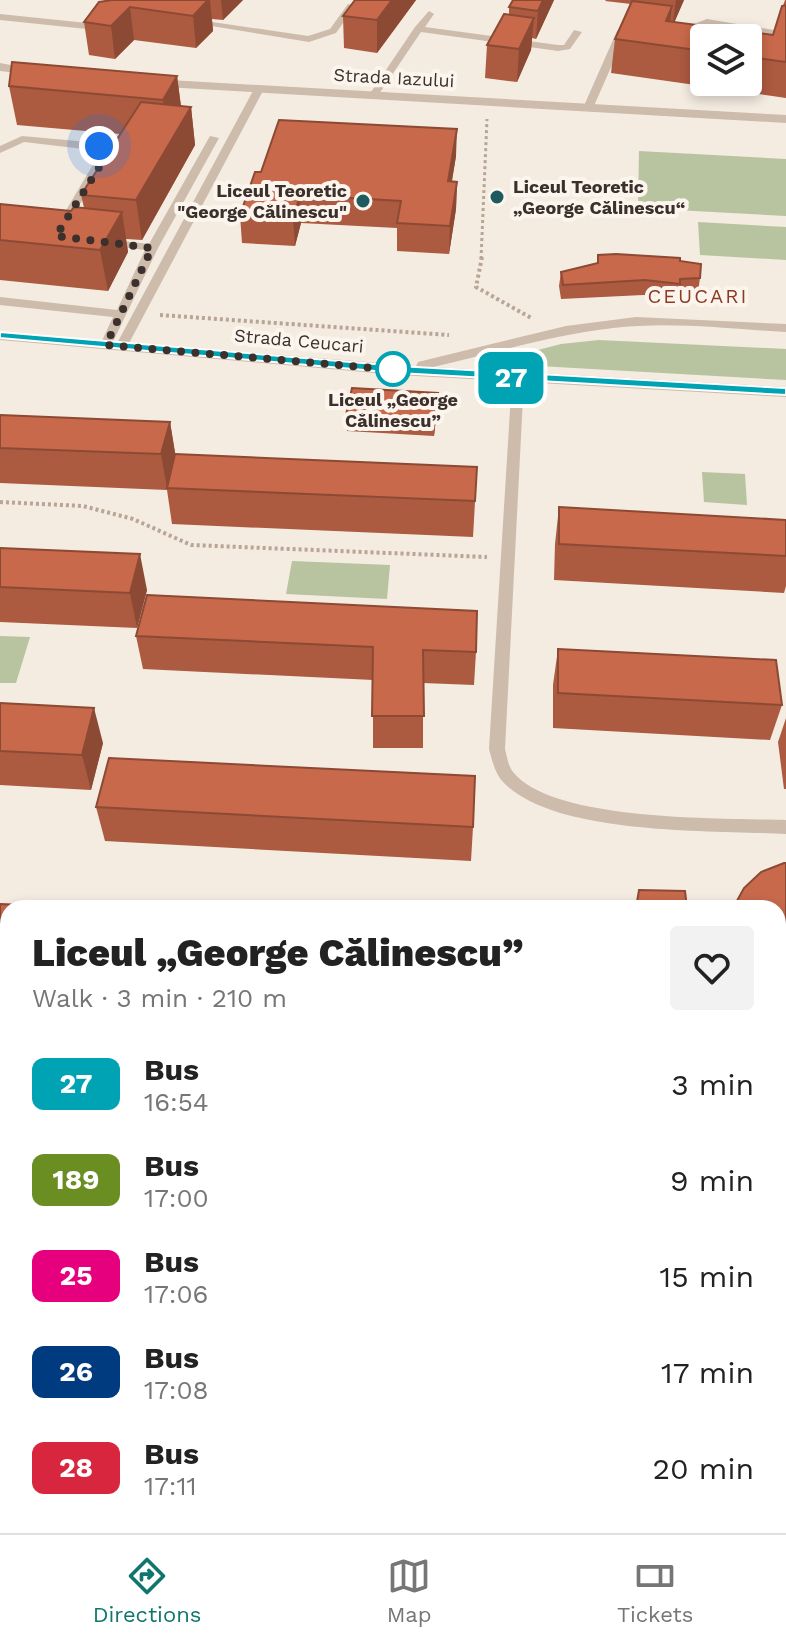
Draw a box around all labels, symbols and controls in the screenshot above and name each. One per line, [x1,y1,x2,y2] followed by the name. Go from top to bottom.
[690,24,762,96] map controls
[690,24,762,96] button: layers
[333,64,455,91] street label: Strada Iazului
[79,126,119,166] your location
[513,176,685,218] place label: Liceul Teoretic „George Călinescu“
[177,180,347,222] place label: Liceul Teoretic "George Călinescu"
[488,188,506,206] marker: Liceul Teoretic „George Călinescu“
[354,192,372,210] marker: Liceul Teoretic "George Călinescu"
[648,284,748,308] district label: CEUCARI
[233,324,365,357] street label: Strada Ceucari
[376,352,410,386] marker: Liceul „George Călinescu”
[475,352,547,404] line badge: 27
[494,361,528,394] text: 27
[328,389,458,431] place label: Liceul „George Călinescu”
[670,926,754,1010] button: heart
[32,931,523,975] text: Liceul „George Călinescu”
[32,983,287,1013] text: Walk · 3 min · 210 m
[144,1052,199,1087] text: Bus
[59,1067,93,1100] text: 27
[671,1067,754,1102] text: 3 min
[144,1087,209,1117] text: 16:54
[144,1148,199,1183] text: Bus
[53,1163,99,1196] text: 189
[670,1163,754,1198] text: 9 min
[144,1183,209,1213] text: 17:00
[144,1244,199,1279] text: Bus
[59,1259,93,1292] text: 25
[659,1259,754,1294] text: 15 min
[144,1279,208,1309] text: 17:06
[144,1340,199,1375] text: Bus
[59,1355,93,1388] text: 26
[661,1355,754,1390] text: 17 min
[144,1375,209,1405] text: 17:08
[144,1436,199,1471] text: Bus
[59,1451,93,1484] text: 28
[652,1451,754,1486] text: 20 min
[144,1471,197,1501] text: 17:11
[93,1554,201,1627] tab: Directions
[387,1554,432,1627] tab: Map
[617,1554,693,1627] tab: Tickets

